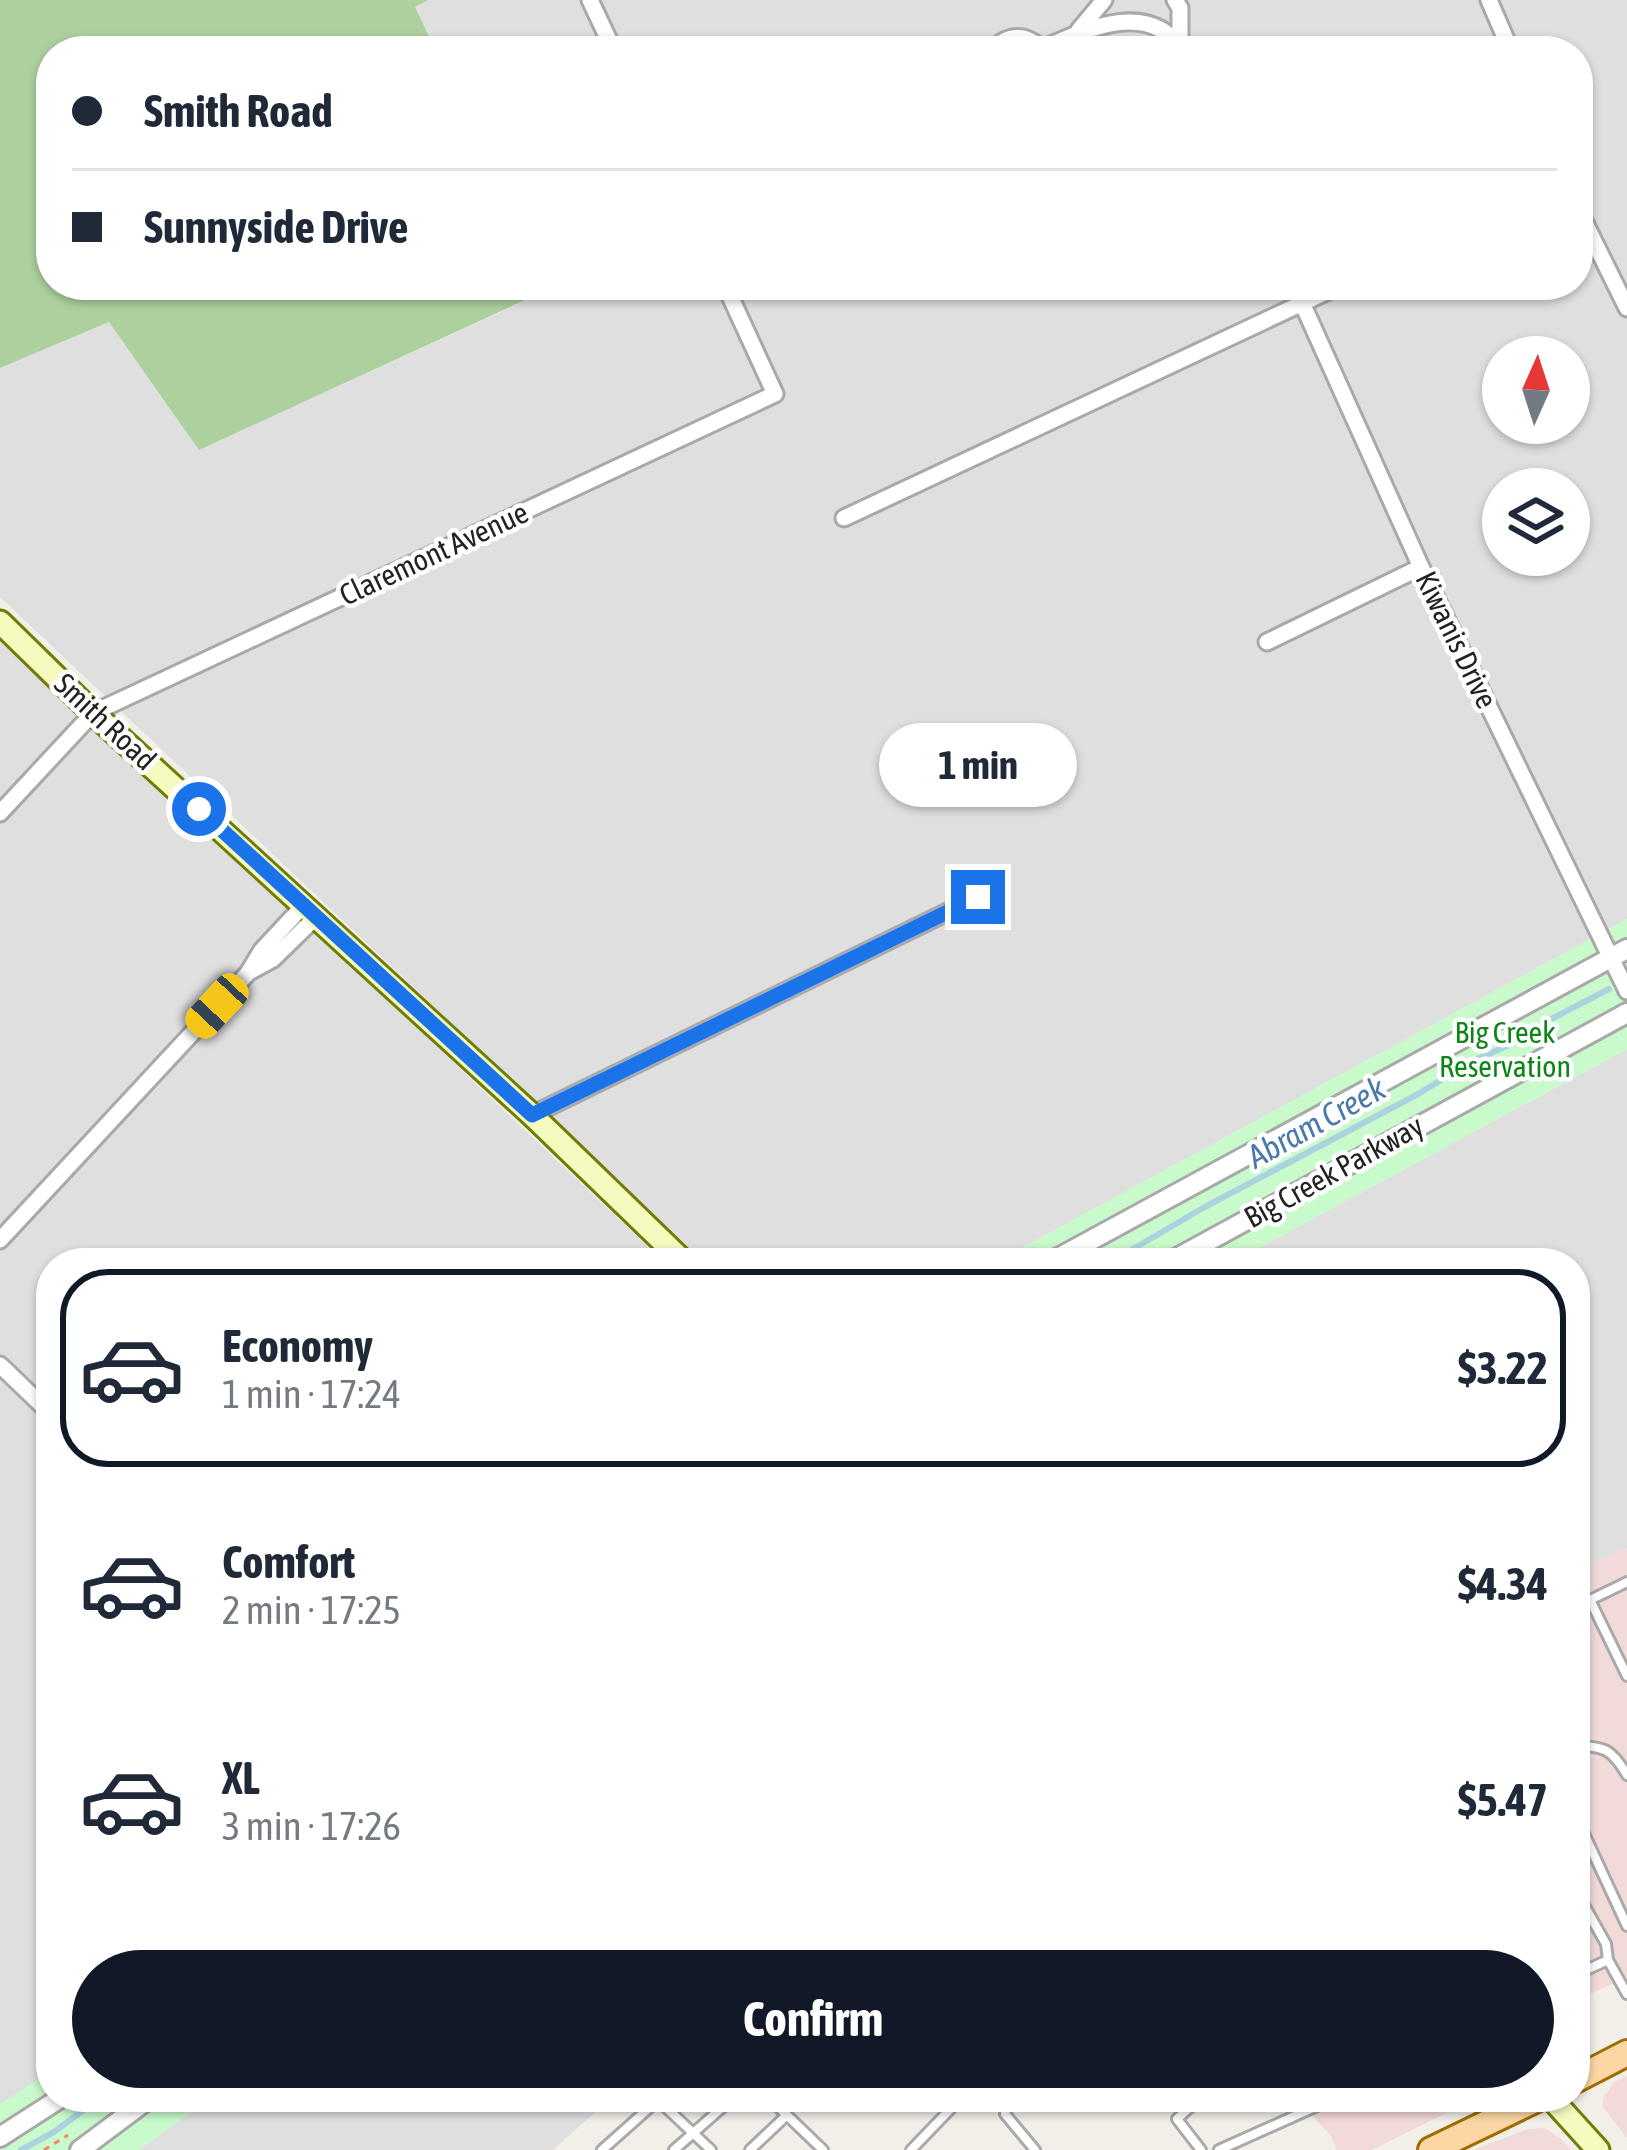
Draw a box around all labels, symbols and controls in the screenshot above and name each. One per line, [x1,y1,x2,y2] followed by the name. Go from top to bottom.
[144,85,333,137] text: Smith Road
[144,201,408,253] text: Sunnyside Drive
[1482,336,1590,444] north arrow
[1482,336,1590,576] map controls
[1482,468,1590,576] button: layers
[334,495,533,612] street label: Claremont Avenue
[1409,566,1505,713] street label: Kiwanis Drive
[48,666,163,777] street label: Smith Road
[879,723,1077,807] callout: 1 min
[938,743,1018,787] text: 1 min
[172,782,226,836] route start
[951,870,1005,924] route end
[179,967,255,1045] car
[1439,1015,1571,1083] park label: Big Creek Reservation
[1240,1068,1392,1176] water label: Abram Creek
[1238,1108,1429,1234] street label: Big Creek Parkway
[78,1314,186,1422] icon: car
[222,1320,373,1372] text: Economy
[1458,1342,1548,1394] text: $3.22
[222,1372,401,1416] text: 1 min · 17:24
[78,1530,186,1638] icon: car
[222,1536,355,1588] text: Comfort
[1458,1558,1548,1610] text: $4.34
[222,1588,401,1632] text: 2 min · 17:25
[78,1746,186,1854] icon: car
[222,1752,260,1804] text: XL
[1458,1774,1548,1826] text: $5.47
[222,1804,401,1848] text: 3 min · 17:26
[72,1950,1554,2088] button: Confirm

